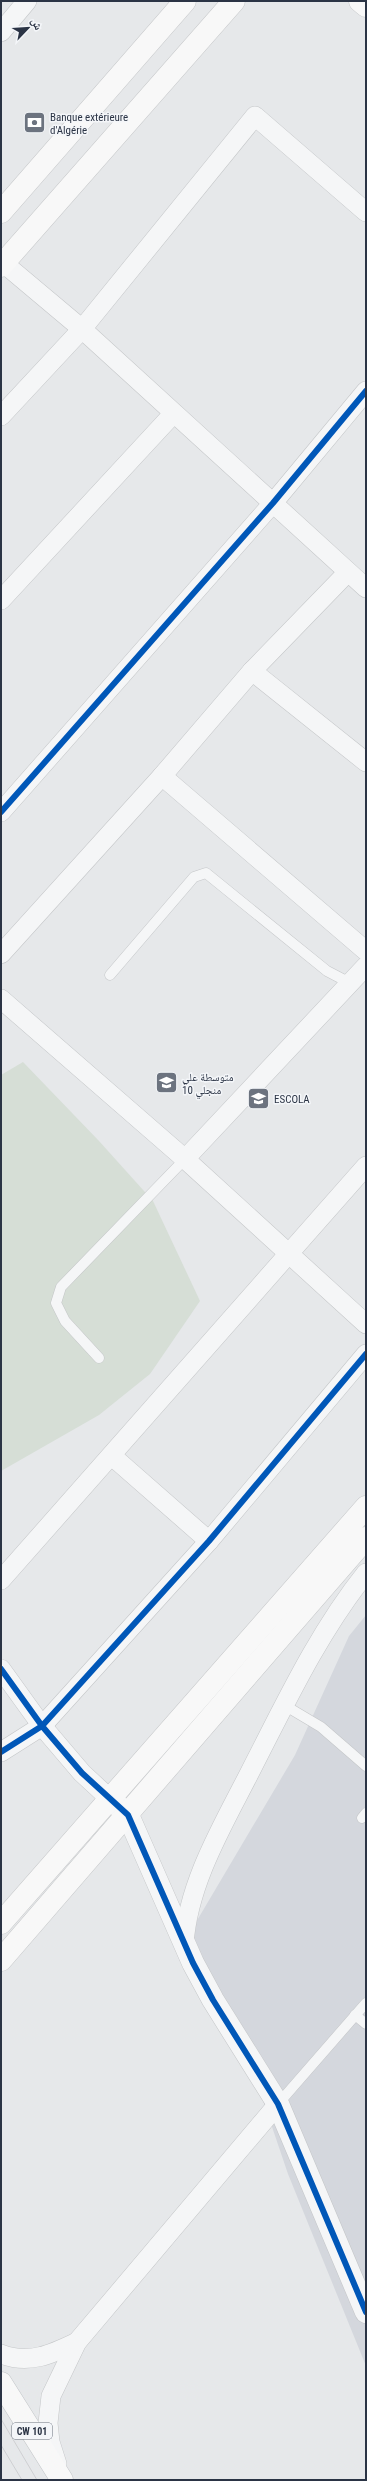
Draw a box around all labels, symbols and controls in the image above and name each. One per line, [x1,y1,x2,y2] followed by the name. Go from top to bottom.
[8,8,48,48] north arrow
[27,16,45,33] text: ش
[22,110,48,136] bank icon: Banque extérieure d'Algérie
[50,111,128,137] place label: Banque extérieure d'Algérie
[154,1070,180,1096] school or university icon: متوسطة علي منجلي 10
[182,1071,234,1098] place label: متوسطة علي منجلي 10
[246,1086,272,1112] school or university icon: ESCOLA
[274,1093,310,1106] place label: ESCOLA
[12,2423,52,2439] road number: CW 101

